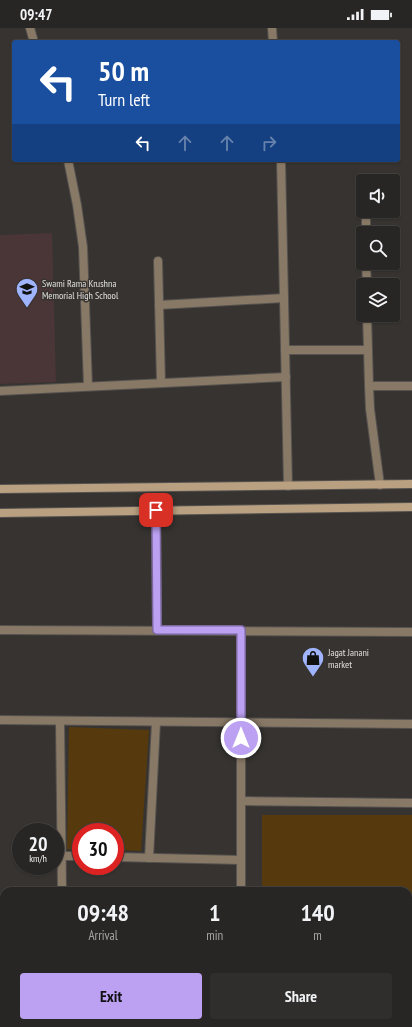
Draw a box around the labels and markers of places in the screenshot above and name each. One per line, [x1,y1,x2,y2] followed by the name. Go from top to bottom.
[14,276,40,309] school or university icon: Swami Rama Krushna Memorial High School
[42,277,119,302] place label: Swami Rama Krushna Memorial High School
[139,493,173,527] pin
[300,645,326,678] shop icon: Jagat Janani market
[327,646,369,671] place label: Jagat Janani market

